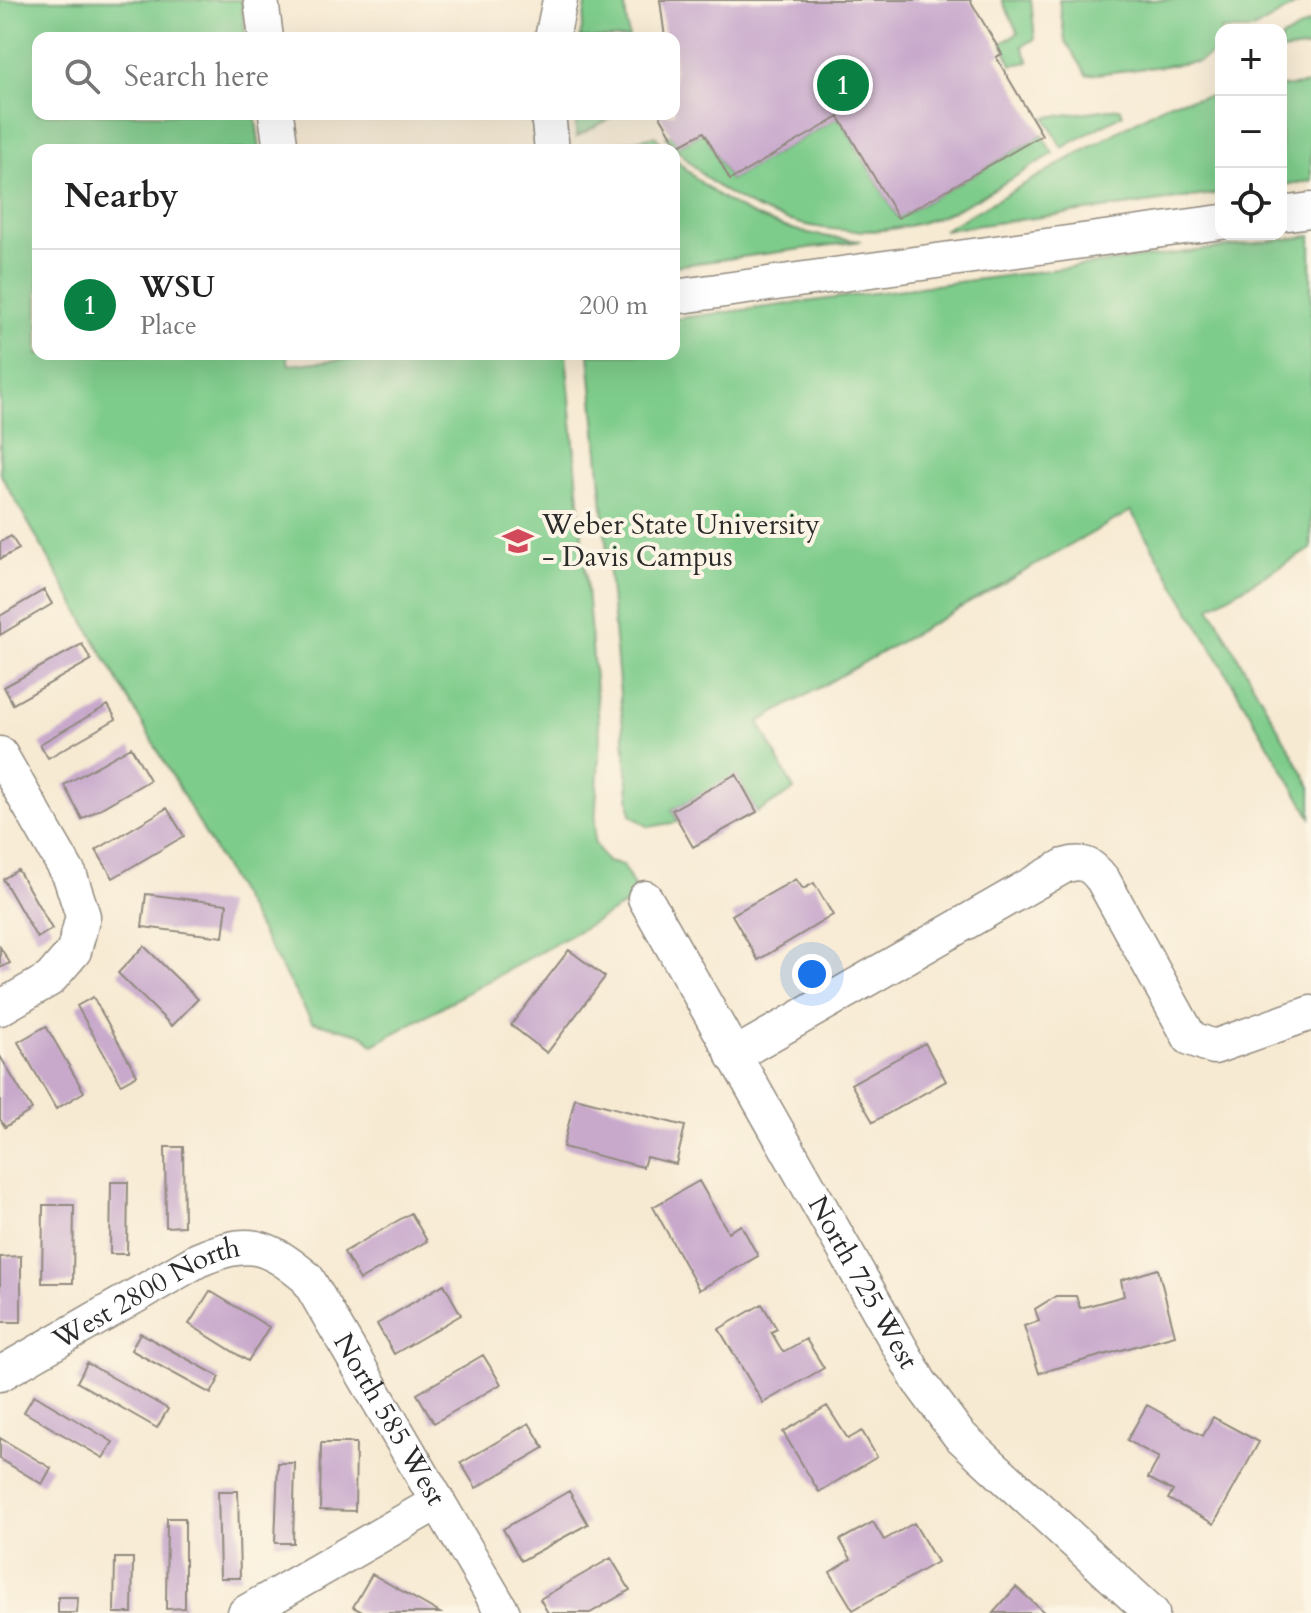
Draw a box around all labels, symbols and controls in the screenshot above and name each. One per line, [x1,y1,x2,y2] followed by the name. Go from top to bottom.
[1215,24,1287,240] map controls
[1215,24,1287,96] button: +
[32,32,680,120] search box
[60,54,104,98] icon: search
[817,55,869,115] pin: 1
[124,56,269,97] text: Search here
[1215,96,1287,168] button: −
[1215,168,1287,240] button: locate
[64,173,179,219] text: Nearby
[140,267,215,308] text: WSU
[83,288,97,323] text: 1
[579,288,648,323] text: 200 m
[140,308,197,343] text: Place
[541,506,820,576] place label: Weber State University - Davis Campus
[501,524,535,558] school or university icon: Weber State University - Davis Campus
[792,954,832,994] your location
[799,1189,927,1376] street label: North 725 West
[45,1228,243,1359] street label: West 2800 North
[324,1326,455,1513] street label: North 585 West

